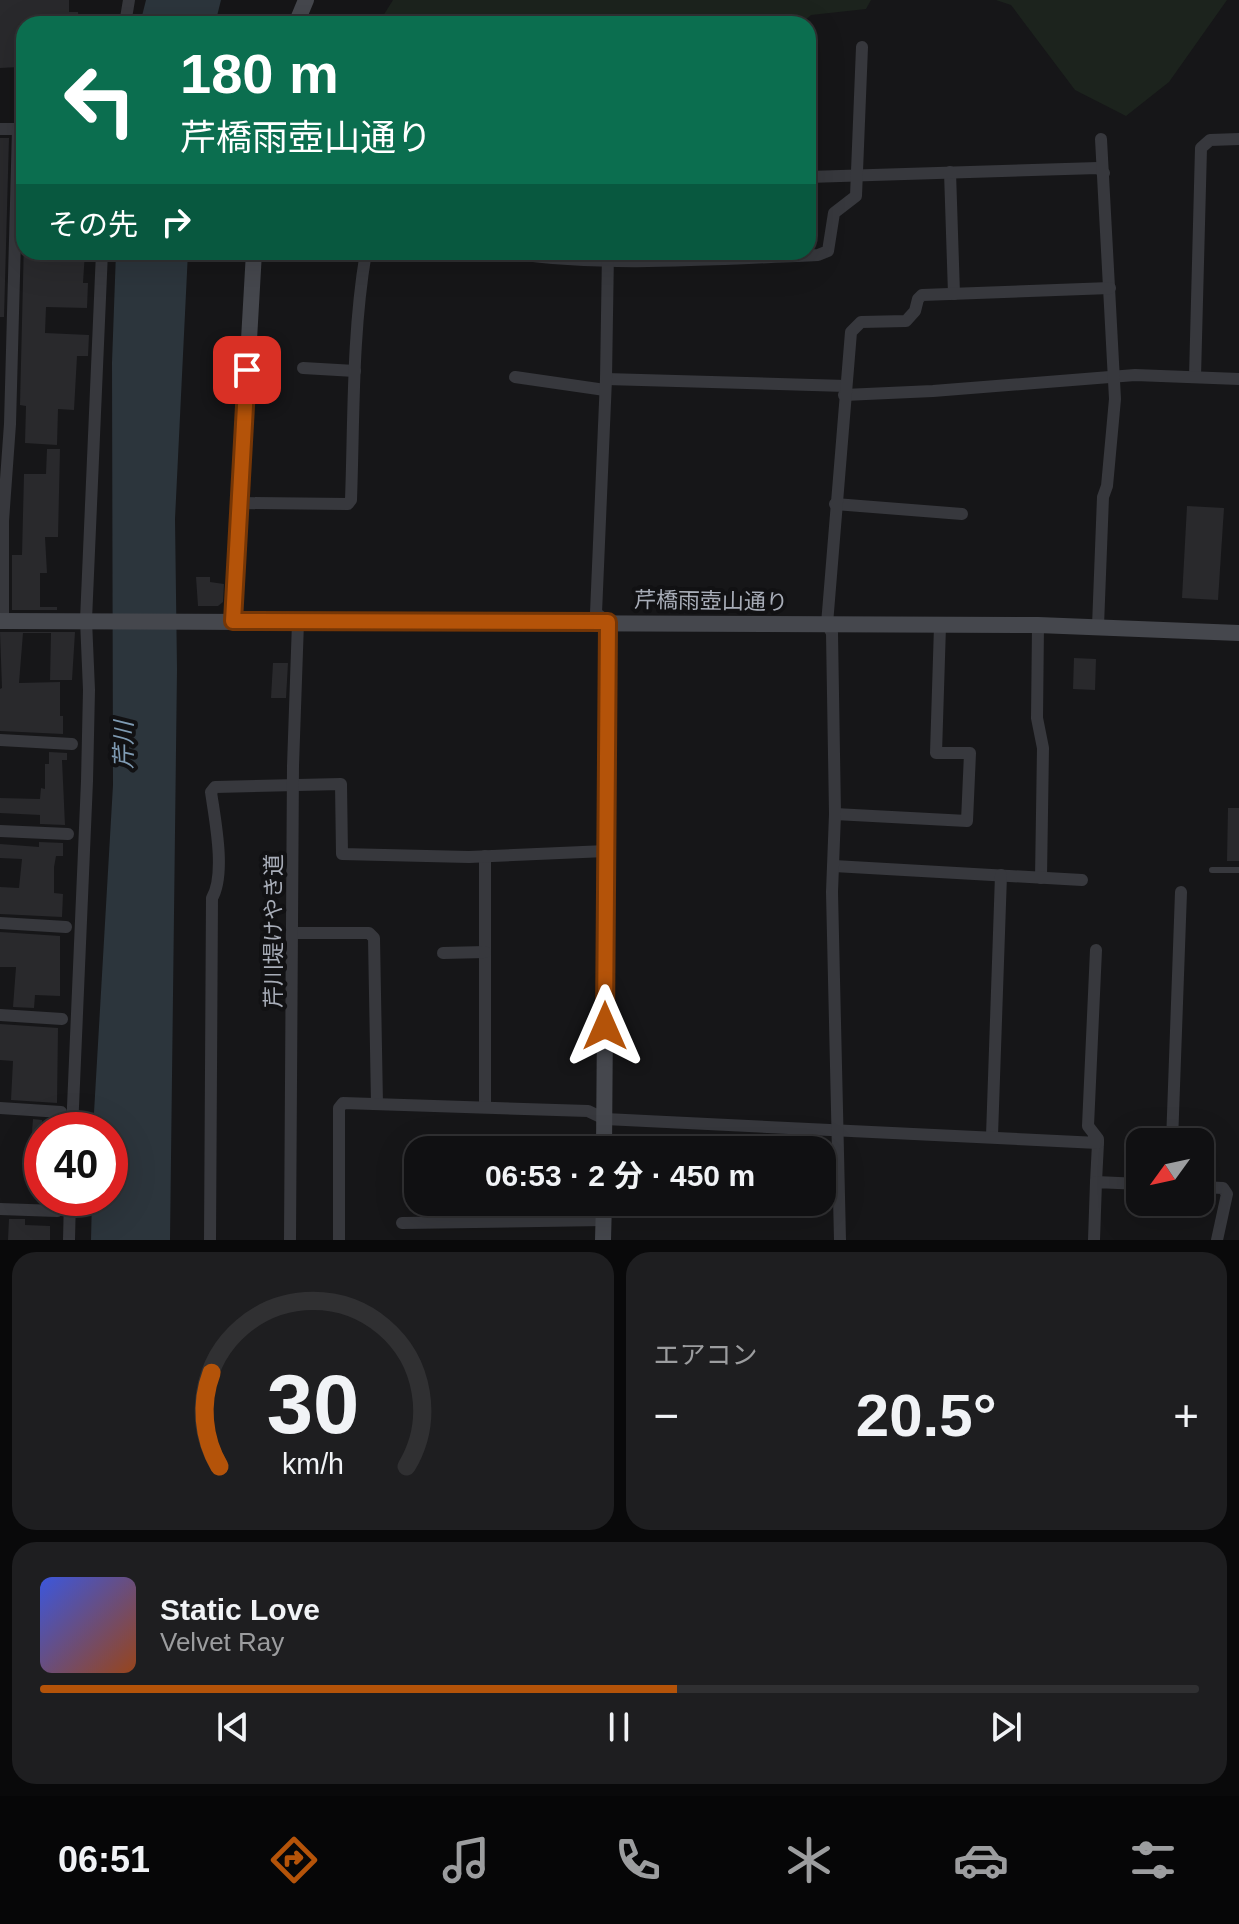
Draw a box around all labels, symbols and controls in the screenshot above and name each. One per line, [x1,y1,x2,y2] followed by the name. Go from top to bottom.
[180,42,339,105] text: 180 m
[48,48,152,152] icon: left
[180,117,432,158] text: 芹橋雨壺山通り
[154,200,198,244] icon: right
[48,208,138,241] text: その先
[213,336,281,404] pin
[225,348,269,392] icon: arrive
[634,587,788,615] street label: 芹橋雨壺山通り
[110,718,137,769] water label: 芹川
[261,854,286,1008] street label: 芹川堤けやき道
[563,984,647,1068] position arrow
[24,1112,128,1216] speed limit sign: 40
[1126,1128,1214,1216] north arrow
[1126,1128,1214,1216] map controls
[485,1159,755,1192] text: 06:53 · 2 分 · 450 m
[654,1340,758,1370] text: エアコン
[266,1358,359,1451] text: 30
[856,1382,997,1449] text: 20.5°
[654,1391,679,1440] text: −
[1173,1391,1199,1440] text: +
[282,1448,344,1480] text: km/h
[160,1593,320,1626] text: Static Love
[160,1627,284,1657] text: Velvet Ray
[211,1705,255,1749] icon: previous
[597,1705,641,1749] icon: pause
[984,1705,1028,1749] icon: next
[266,1832,322,1888] icon: directions
[438,1832,494,1888] icon: music
[610,1832,666,1888] icon: phone
[781,1832,837,1888] icon: climate
[953,1832,1009,1888] icon: car
[1125,1832,1181,1888] icon: filters
[58,1839,150,1880] text: 06:51

